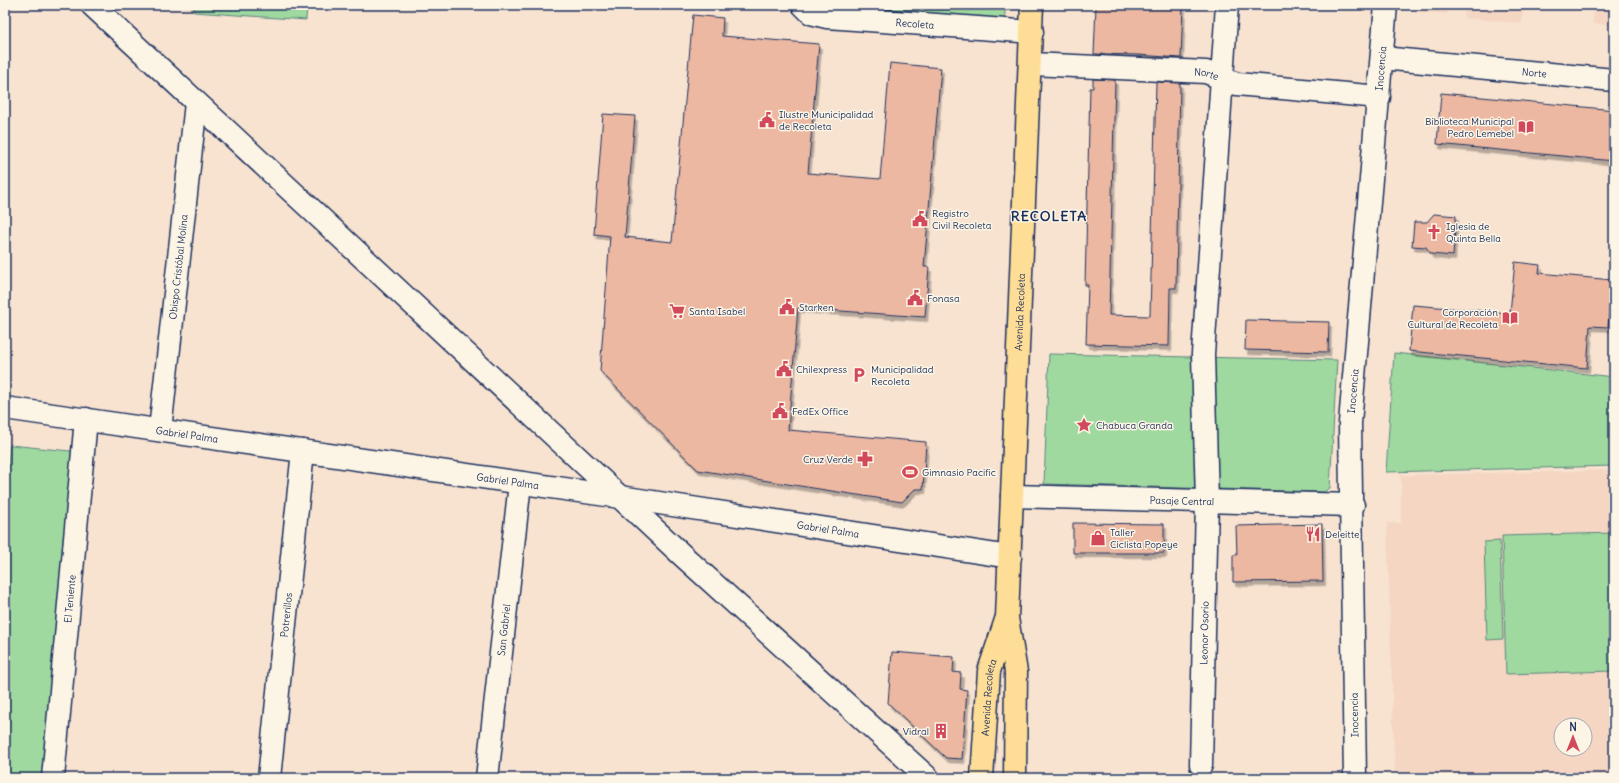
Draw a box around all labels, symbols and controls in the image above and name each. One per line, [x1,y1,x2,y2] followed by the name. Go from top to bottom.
[895,16,935,32] street label: Recoleta
[1373,45,1389,91] street label: Inocencia
[1194,65,1221,83] street label: Norte
[1521,65,1547,81] street label: Norte
[779,108,874,133] place label: Ilustre Municipalidad de Recoleta
[758,111,776,129] public building icon: Ilustre Municipalidad de Recoleta
[1425,115,1514,140] place label: Biblioteca Municipal Pedro Lemebel
[1517,118,1535,136] library icon: Biblioteca Municipal Pedro Lemebel
[932,207,992,232] place label: Registro Civil Recoleta
[1011,207,1087,225] district label: RECOLETA
[911,210,929,228] public building icon: Registro Civil Recoleta
[166,213,191,320] street label: Obispo Cristóbal Molina
[1446,220,1501,245] place label: Iglesia de Quinta Bella
[1425,223,1443,241] church icon: Iglesia de Quinta Bella
[1012,273,1028,351] street label: Avenida Recoleta
[906,289,924,307] public building icon: Fonasa
[927,292,960,305] place label: Fonasa
[778,298,796,316] public building icon: Starken
[799,301,834,314] place label: Starken
[668,302,686,320] supermarket icon: Santa Isabel
[689,305,745,318] place label: Santa Isabel
[1408,306,1498,331] place label: Corporación Cultural de Recoleta
[1501,309,1519,327] library icon: Corporación Cultural de Recoleta
[775,360,793,378] public building icon: Chilexpress
[796,363,848,376] place label: Chilexpress
[871,363,934,388] place label: Municipalidad Recoleta
[850,366,868,384] parking icon: Municipalidad Recoleta
[1345,368,1362,414] street label: Inocencia
[771,402,789,420] public building icon: FedEx Office
[792,405,848,418] place label: FedEx Office
[1075,416,1093,434] place icon: Chabuca Granda
[1096,419,1173,432] place label: Chabuca Granda
[155,424,219,446] street label: Gabriel Palma
[856,450,874,468] pharmacy icon: Cruz Verde
[803,453,853,466] place label: Cruz Verde
[901,463,919,481] sports icon: Gimnasio Pacific
[922,466,996,479] place label: Gimnasio Pacific
[476,470,540,492] street label: Gabriel Palma
[1149,494,1214,508] street label: Pasaje Central
[796,518,861,541] street label: Gabriel Palma
[1304,525,1322,543] restaurant icon: Deleitte
[1110,526,1178,551] place label: Taller Ciclista Popeye
[1325,528,1359,541] place label: Deleitte
[1089,529,1107,547] shop icon: Taller Ciclista Popeye
[61,574,79,623] street label: El Teniente
[278,591,295,638] street label: Potrerillos
[1197,601,1212,665] street label: Leonor Osorio
[495,603,513,657] street label: San Gabriel
[979,657,1000,736] street label: Avenida Recoleta
[1348,692,1361,738] street label: Inocencia
[1553,717,1593,757] north arrow
[1569,720,1577,734] text: N
[932,722,950,740] building icon: Vidral
[903,725,929,738] place label: Vidral

